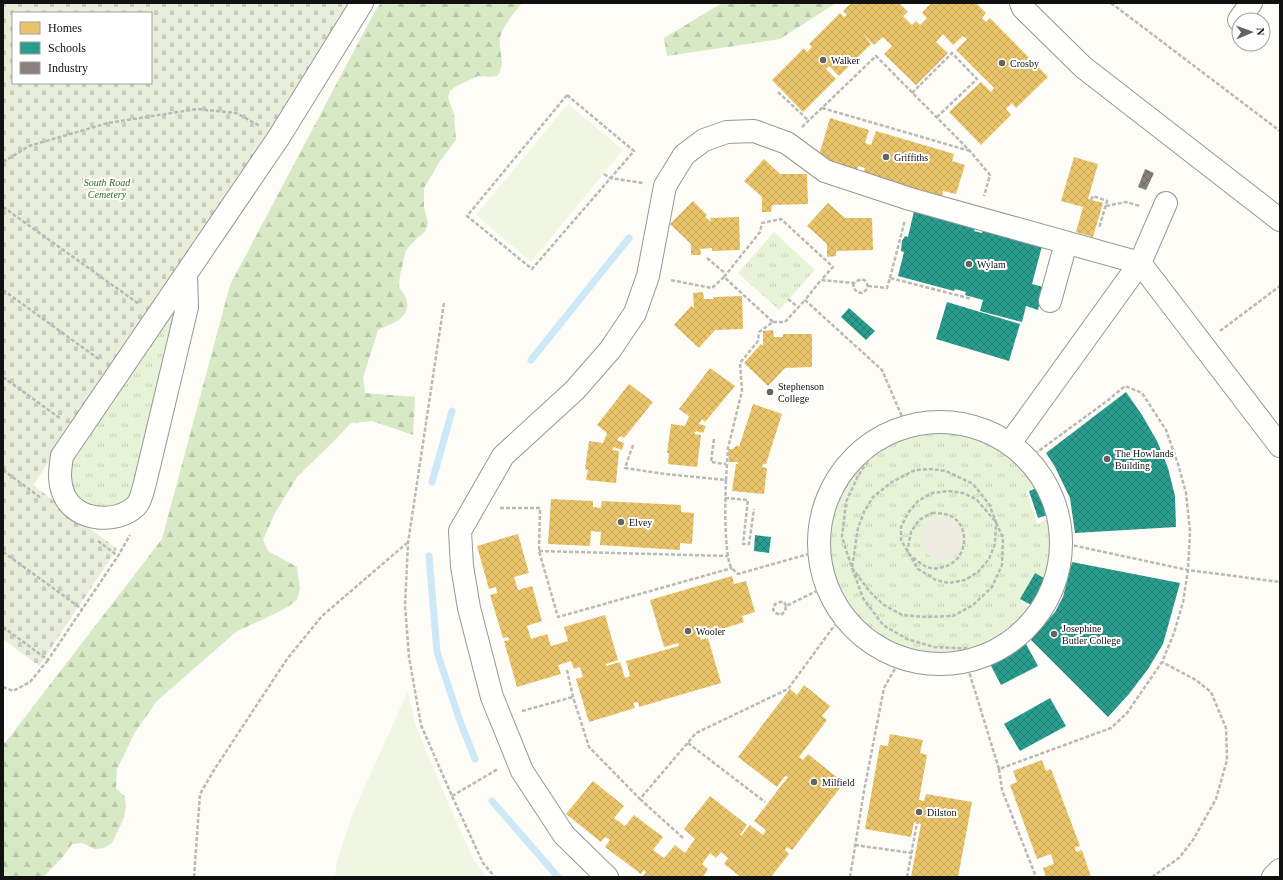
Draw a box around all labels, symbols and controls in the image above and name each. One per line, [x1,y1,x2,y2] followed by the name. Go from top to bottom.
[12,12,152,84] legend
[1231,12,1271,52] north arrow
[48,21,82,35] text: Homes
[1255,27,1267,36] text: N
[48,41,86,55] text: Schools
[818,55,828,65] marker: Walker
[831,55,860,66] place label: Walker
[997,58,1007,68] marker: Crosby
[1010,58,1039,69] place label: Crosby
[48,61,88,75] text: Industry
[881,152,891,162] marker: Griffiths
[894,152,928,163] place label: Griffiths
[84,177,131,200] park label: South Road Cemetery
[964,259,974,269] marker: Wylam
[977,259,1006,270] place label: Wylam
[778,381,824,404] place label: Stephenson College
[765,387,775,397] marker: Stephenson College
[1115,448,1174,471] place label: The Howlands Building
[1102,454,1112,464] marker: The Howlands Building
[616,517,626,527] marker: Elvey
[629,517,652,528] place label: Elvey
[1062,623,1121,646] place label: Josephine Butler College
[683,626,693,636] marker: Wooler
[696,626,726,637] place label: Wooler
[1049,629,1059,639] marker: Josephine Butler College
[809,777,819,787] marker: Milfield
[822,777,855,788] place label: Milfield
[914,807,924,817] marker: Dilston
[927,807,956,818] place label: Dilston

